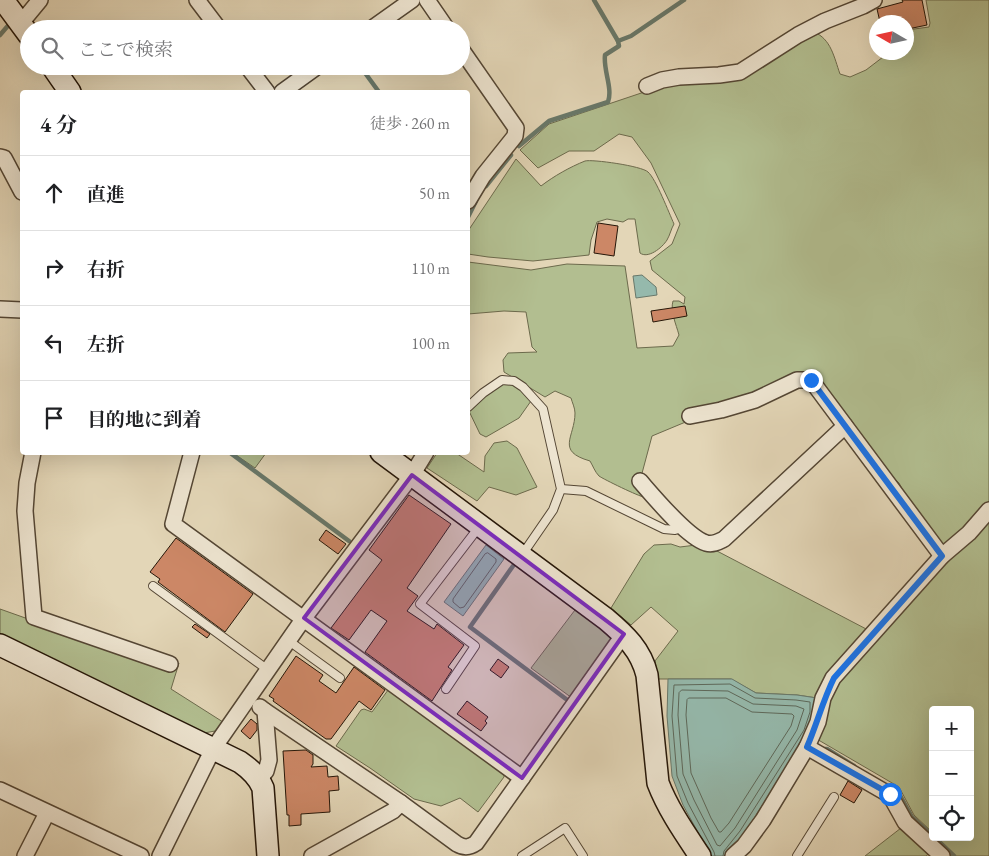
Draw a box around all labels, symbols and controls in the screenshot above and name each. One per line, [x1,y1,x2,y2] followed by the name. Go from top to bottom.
[869,15,914,60] north arrow
[20,20,470,75] search box
[38,34,66,62] icon: search
[78,37,173,62] text: ここで検索
[40,111,77,138] text: 4 分
[370,113,450,134] text: 徒歩 · 260 m
[40,179,68,207] icon: ahead
[87,182,125,207] text: 直進
[419,183,450,204] text: 50 m
[40,254,68,282] icon: right
[87,257,125,282] text: 右折
[411,258,450,279] text: 110 m
[40,329,68,357] icon: left
[87,332,125,357] text: 左折
[411,333,450,354] text: 100 m
[800,369,823,392] route end
[40,404,68,432] icon: arrive
[87,407,201,432] text: 目的地に到着
[929,706,974,841] map controls
[929,706,974,751] button: +
[929,751,974,796] button: −
[879,783,902,806] route start
[929,796,974,841] button: locate

